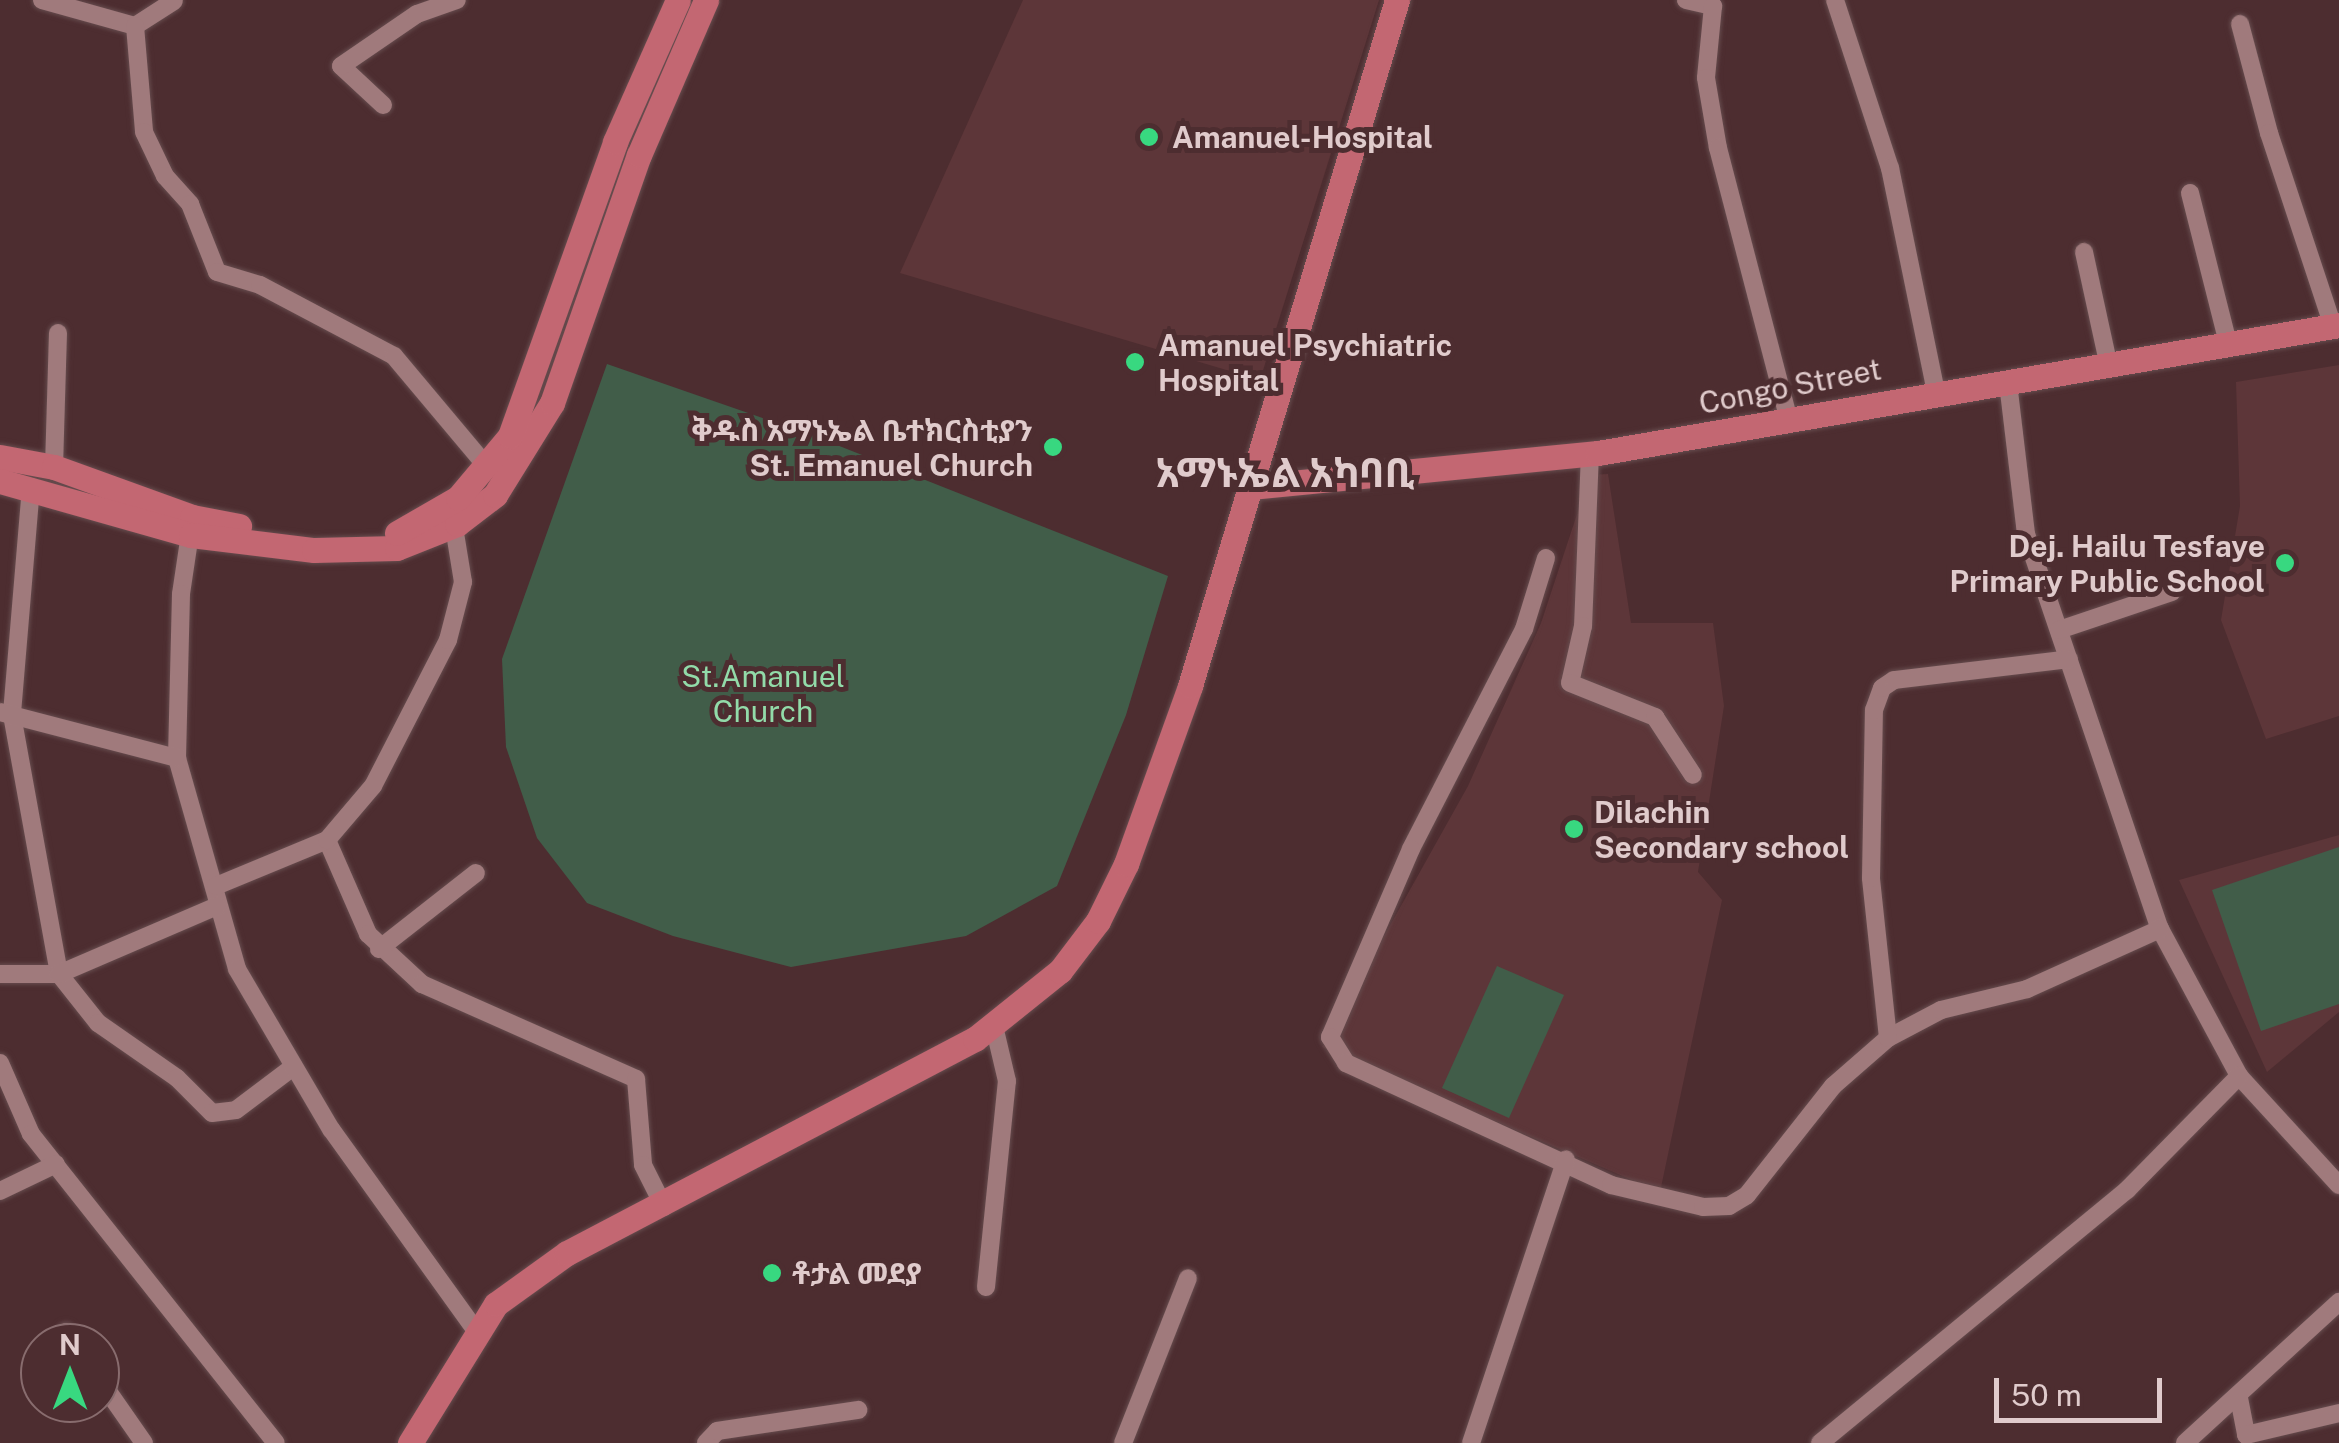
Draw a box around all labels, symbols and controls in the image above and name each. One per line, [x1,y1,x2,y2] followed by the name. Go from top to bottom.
[1172,119,1433,155] place label: Amanuel-Hospital
[1136,124,1162,150] marker: Amanuel-Hospital
[1158,327,1452,398] place label: Amanuel Psychiatric Hospital
[1122,349,1148,375] marker: Amanuel Psychiatric Hospital
[1696,351,1884,421] street label: Congo Street
[692,412,1033,482] place label: ቅዱስ አማኑኤል ቤተክርስቲያን St. Emanuel Church
[1042,436,1064,458] marker: ቅዱስ አማኑኤል ቤተክርስቲያን St. Emanuel Church
[1156,449,1414,497] district label: አማኑኤል አካባቢ
[1949,528,2265,598] place label: Dej. Hailu Tesfaye Primary Public School
[2274,552,2296,574] marker: Dej. Hailu Tesfaye Primary Public School
[681,658,845,728] park label: St.Amanuel Church
[1594,794,1849,864] place label: Dilachin Secondary school
[1563,818,1585,840] marker: Dilachin Secondary school
[792,1255,922,1291] place label: ቶታል መደያ
[761,1262,783,1284] marker: ቶታል መደያ
[20,1323,120,1423] north arrow
[59,1328,81,1361] text: N
[1999,1358,2166,1420] scale bar
[2011,1377,2082,1413] text: 50 m

